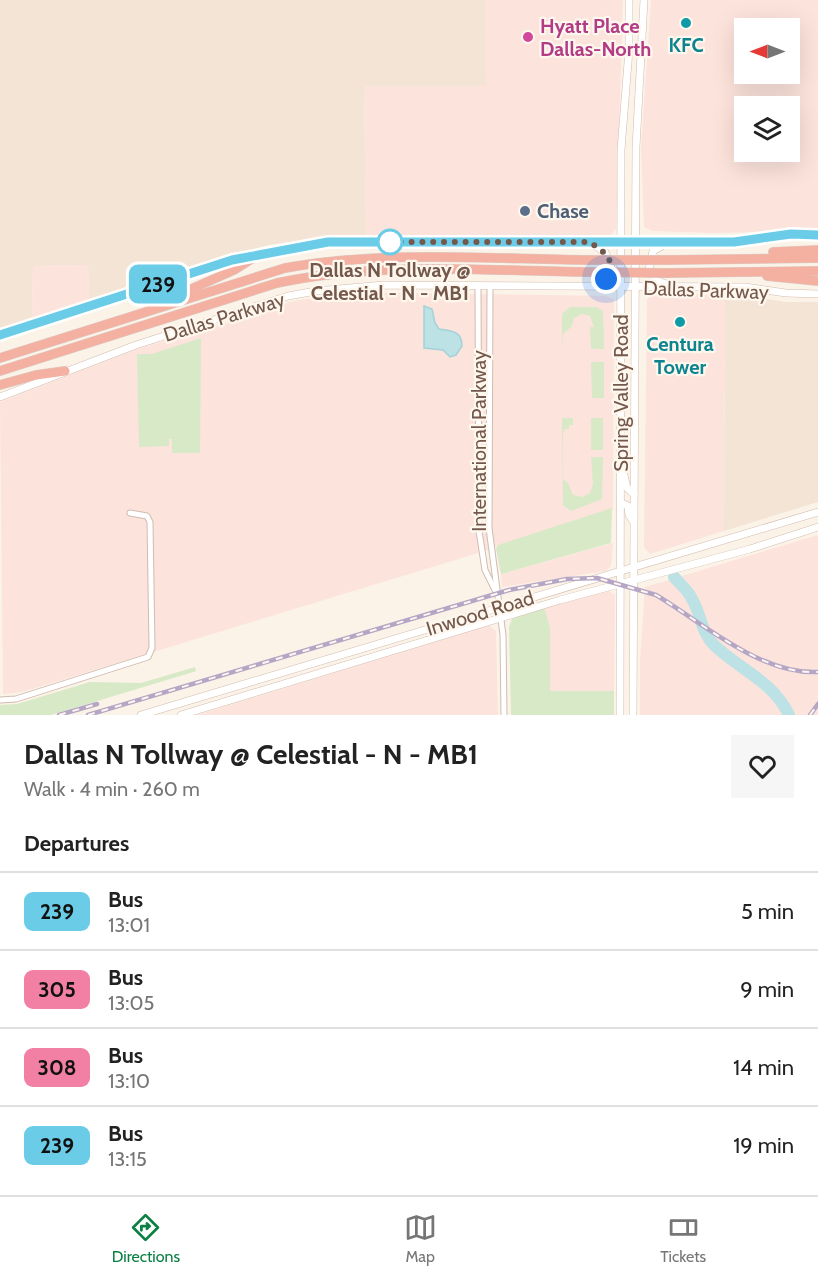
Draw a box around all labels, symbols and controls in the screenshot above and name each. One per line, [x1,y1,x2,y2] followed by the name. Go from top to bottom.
[540,14,651,61] place label: Hyatt Place Dallas-North
[679,16,693,30] marker: KFC
[734,18,800,84] north arrow
[734,18,800,162] map controls
[521,30,535,44] marker: Hyatt Place Dallas-North
[668,33,704,57] place label: KFC
[734,96,800,162] button: layers
[537,199,589,223] place label: Chase
[518,204,532,218] marker: Chase
[377,229,403,255] marker: Dallas N Tollway @ Celestial - N - MB1
[309,258,471,305] place label: Dallas N Tollway @ Celestial - N - MB1
[124,264,192,304] line badge: 239
[591,264,621,294] your location
[141,272,175,297] text: 239
[643,276,769,304] street label: Dallas Parkway
[160,287,288,347] street label: Dallas Parkway
[609,314,633,472] street label: Spring Valley Road
[673,315,687,329] marker: Centura Tower
[646,332,714,379] place label: Centura Tower
[467,350,491,532] street label: International Parkway
[423,585,537,641] street label: Inwood Road
[731,735,794,798] button: heart
[24,737,478,771] text: Dallas N Tollway @ Celestial - N - MB1
[24,777,200,801] text: Walk · 4 min · 260 m
[24,830,129,857] text: Departures
[108,886,143,913] text: Bus
[741,898,794,925] text: 5 min
[40,899,74,924] text: 239
[108,913,150,937] text: 13:01
[108,964,143,991] text: Bus
[740,976,794,1003] text: 9 min
[38,977,76,1002] text: 305
[108,991,154,1015] text: 13:05
[108,1042,143,1069] text: Bus
[733,1054,794,1081] text: 14 min
[38,1055,76,1080] text: 308
[108,1069,150,1093] text: 13:10
[108,1120,143,1147] text: Bus
[733,1132,794,1159] text: 19 min
[40,1133,74,1158] text: 239
[108,1147,147,1171] text: 13:15
[112,1211,180,1266] tab: Directions
[404,1211,437,1266] tab: Map
[660,1211,706,1266] tab: Tickets

